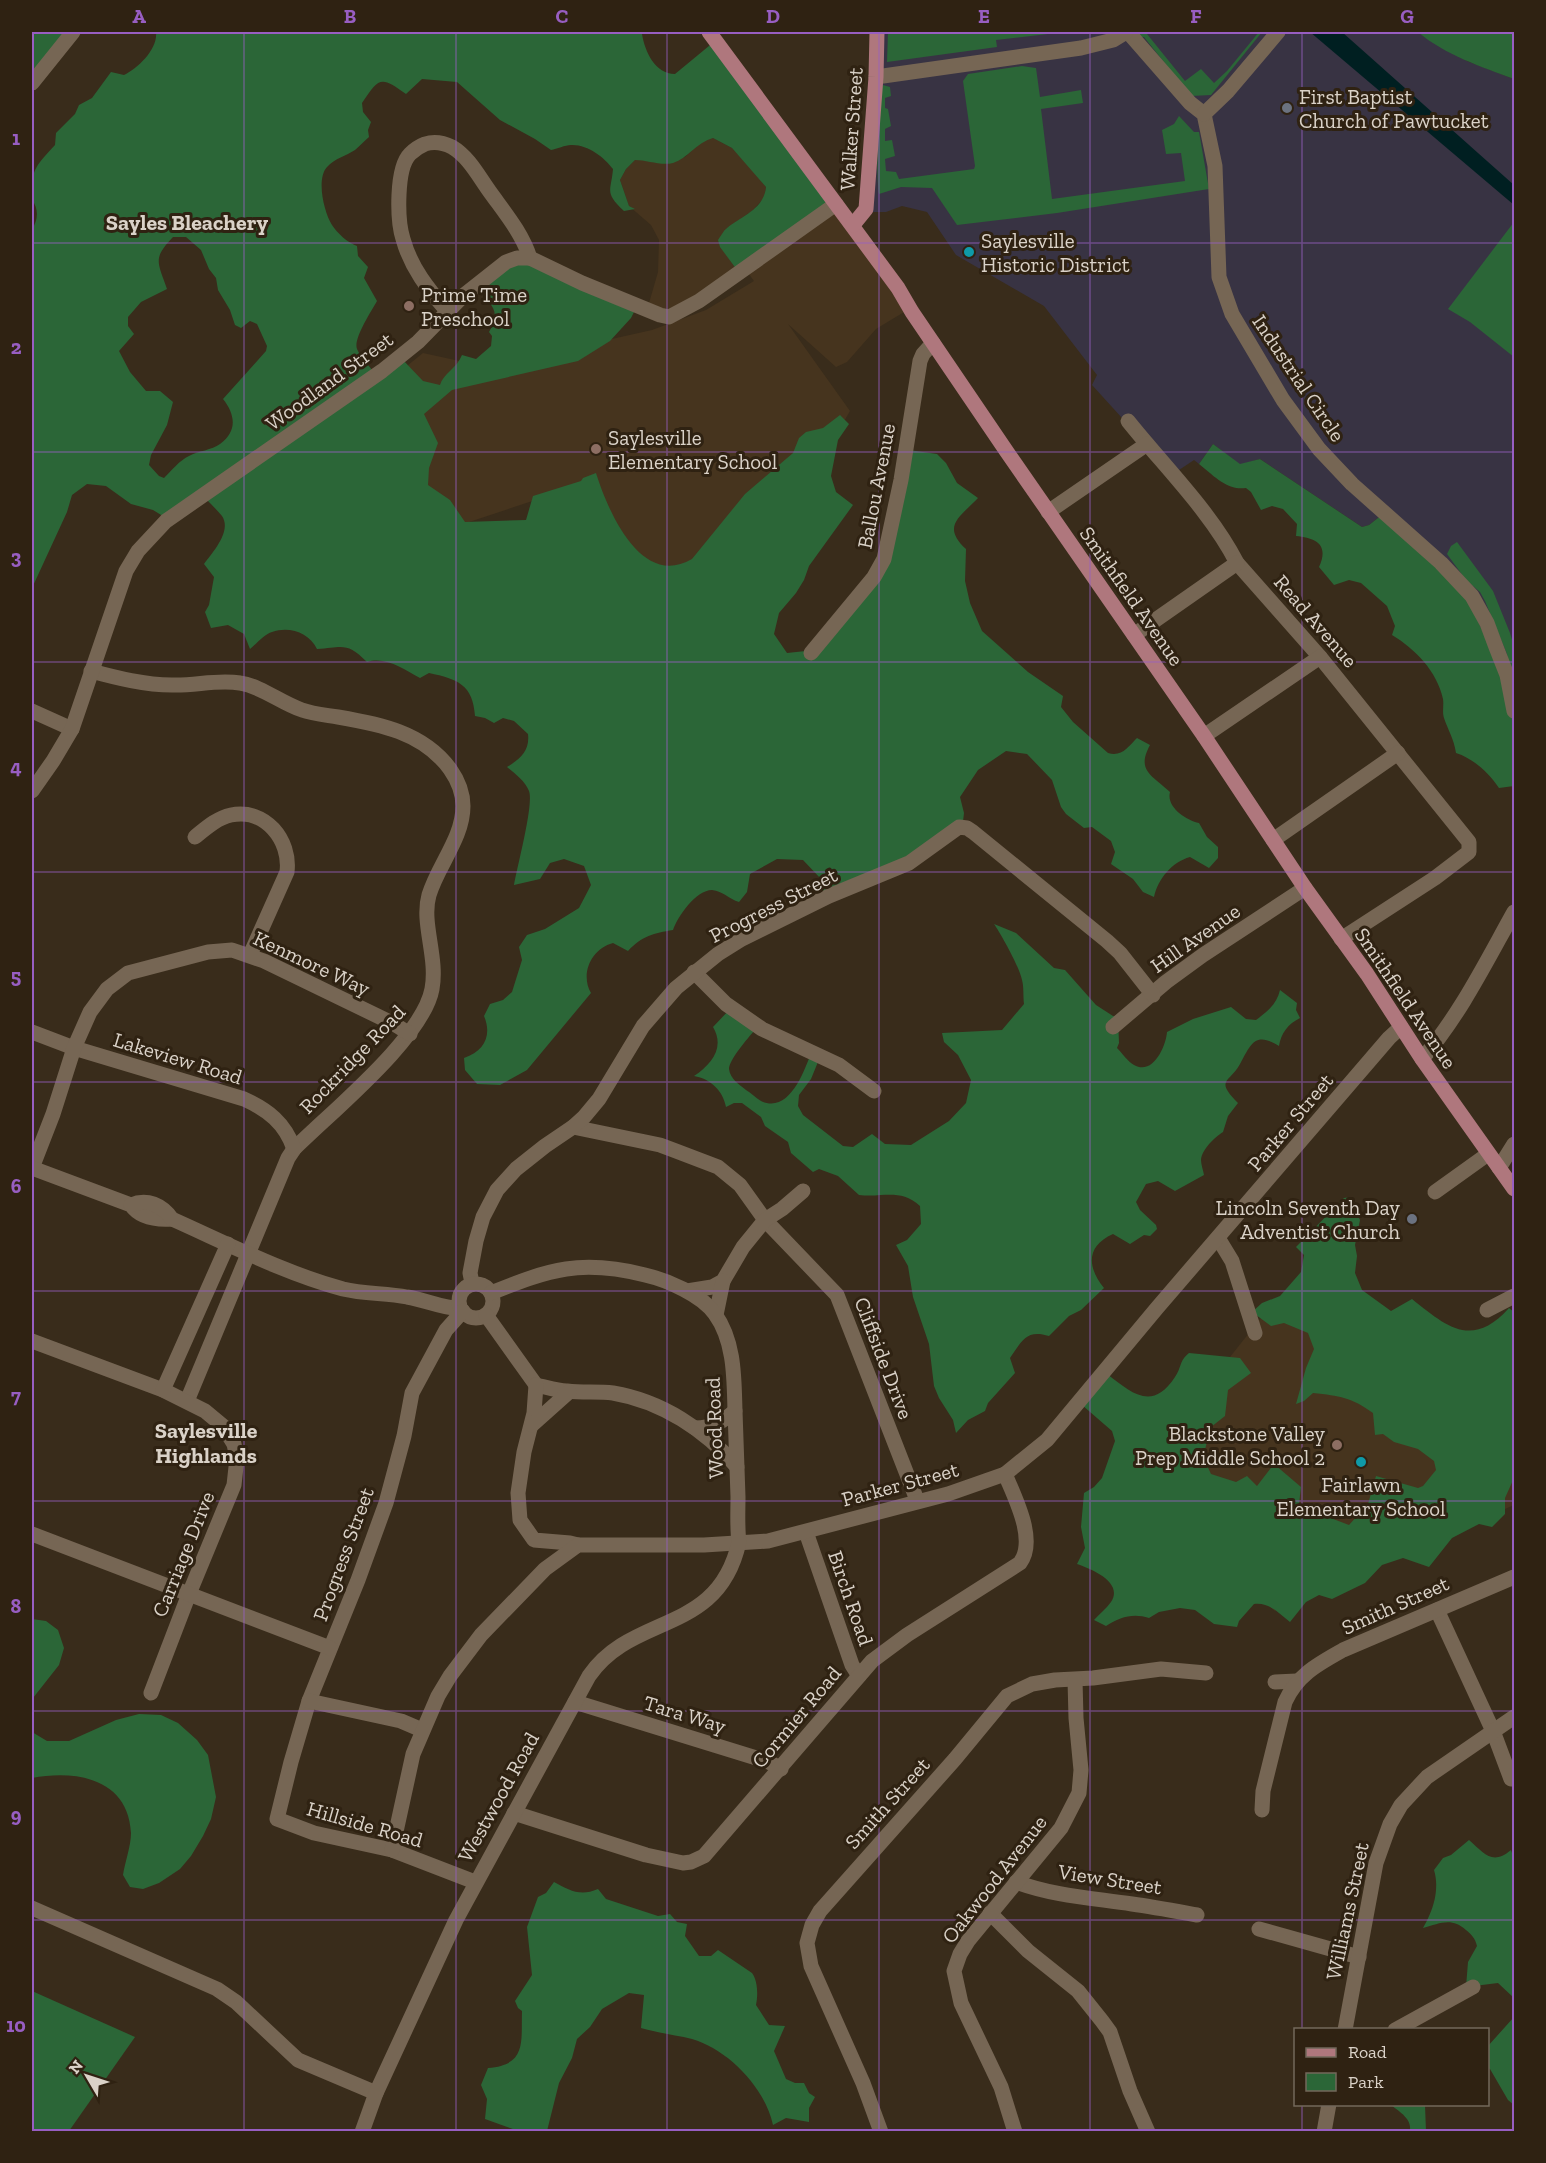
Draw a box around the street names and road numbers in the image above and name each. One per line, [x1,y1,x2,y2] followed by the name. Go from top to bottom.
[834,66,868,191] street label: Walker Street
[1247,310,1351,446] street label: Industrial Circle
[261,326,398,436] street label: Woodland Street
[852,421,900,551] street label: Ballou Avenue
[1075,522,1189,671] street label: Smithfield Avenue
[1269,569,1363,673] street label: Read Avenue
[705,862,841,948] street label: Progress Street
[1145,898,1245,978] street label: Hill Avenue
[1350,923,1462,1073] street label: Smithfield Avenue
[250,925,375,1001] street label: Kenmore Way
[294,999,411,1119] street label: Rockridge Road
[111,1027,246,1090] street label: Lakeview Road
[1242,1068,1338,1176] street label: Parker Street
[849,1293,919,1423] street label: Cliffside Drive
[700,1376,728,1479] street label: Wood Road
[839,1456,961,1512] street label: Parker Street
[307,1484,379,1624] street label: Progress Street
[147,1488,220,1620] street label: Carriage Drive
[823,1547,879,1649] street label: Birch Road
[1338,1570,1453,1640] street label: Smith Street
[746,1661,846,1773] street label: Cormier Road
[641,1690,729,1738] street label: Tara Way
[452,1727,544,1866] street label: Westwood Road
[839,1752,935,1854] street label: Smith Street
[304,1796,426,1853] street label: Hillside Road
[936,1810,1052,1948] street label: Oakwood Avenue
[1320,1840,1374,1982] street label: Williams Street
[1055,1858,1164,1900] street label: View Street

